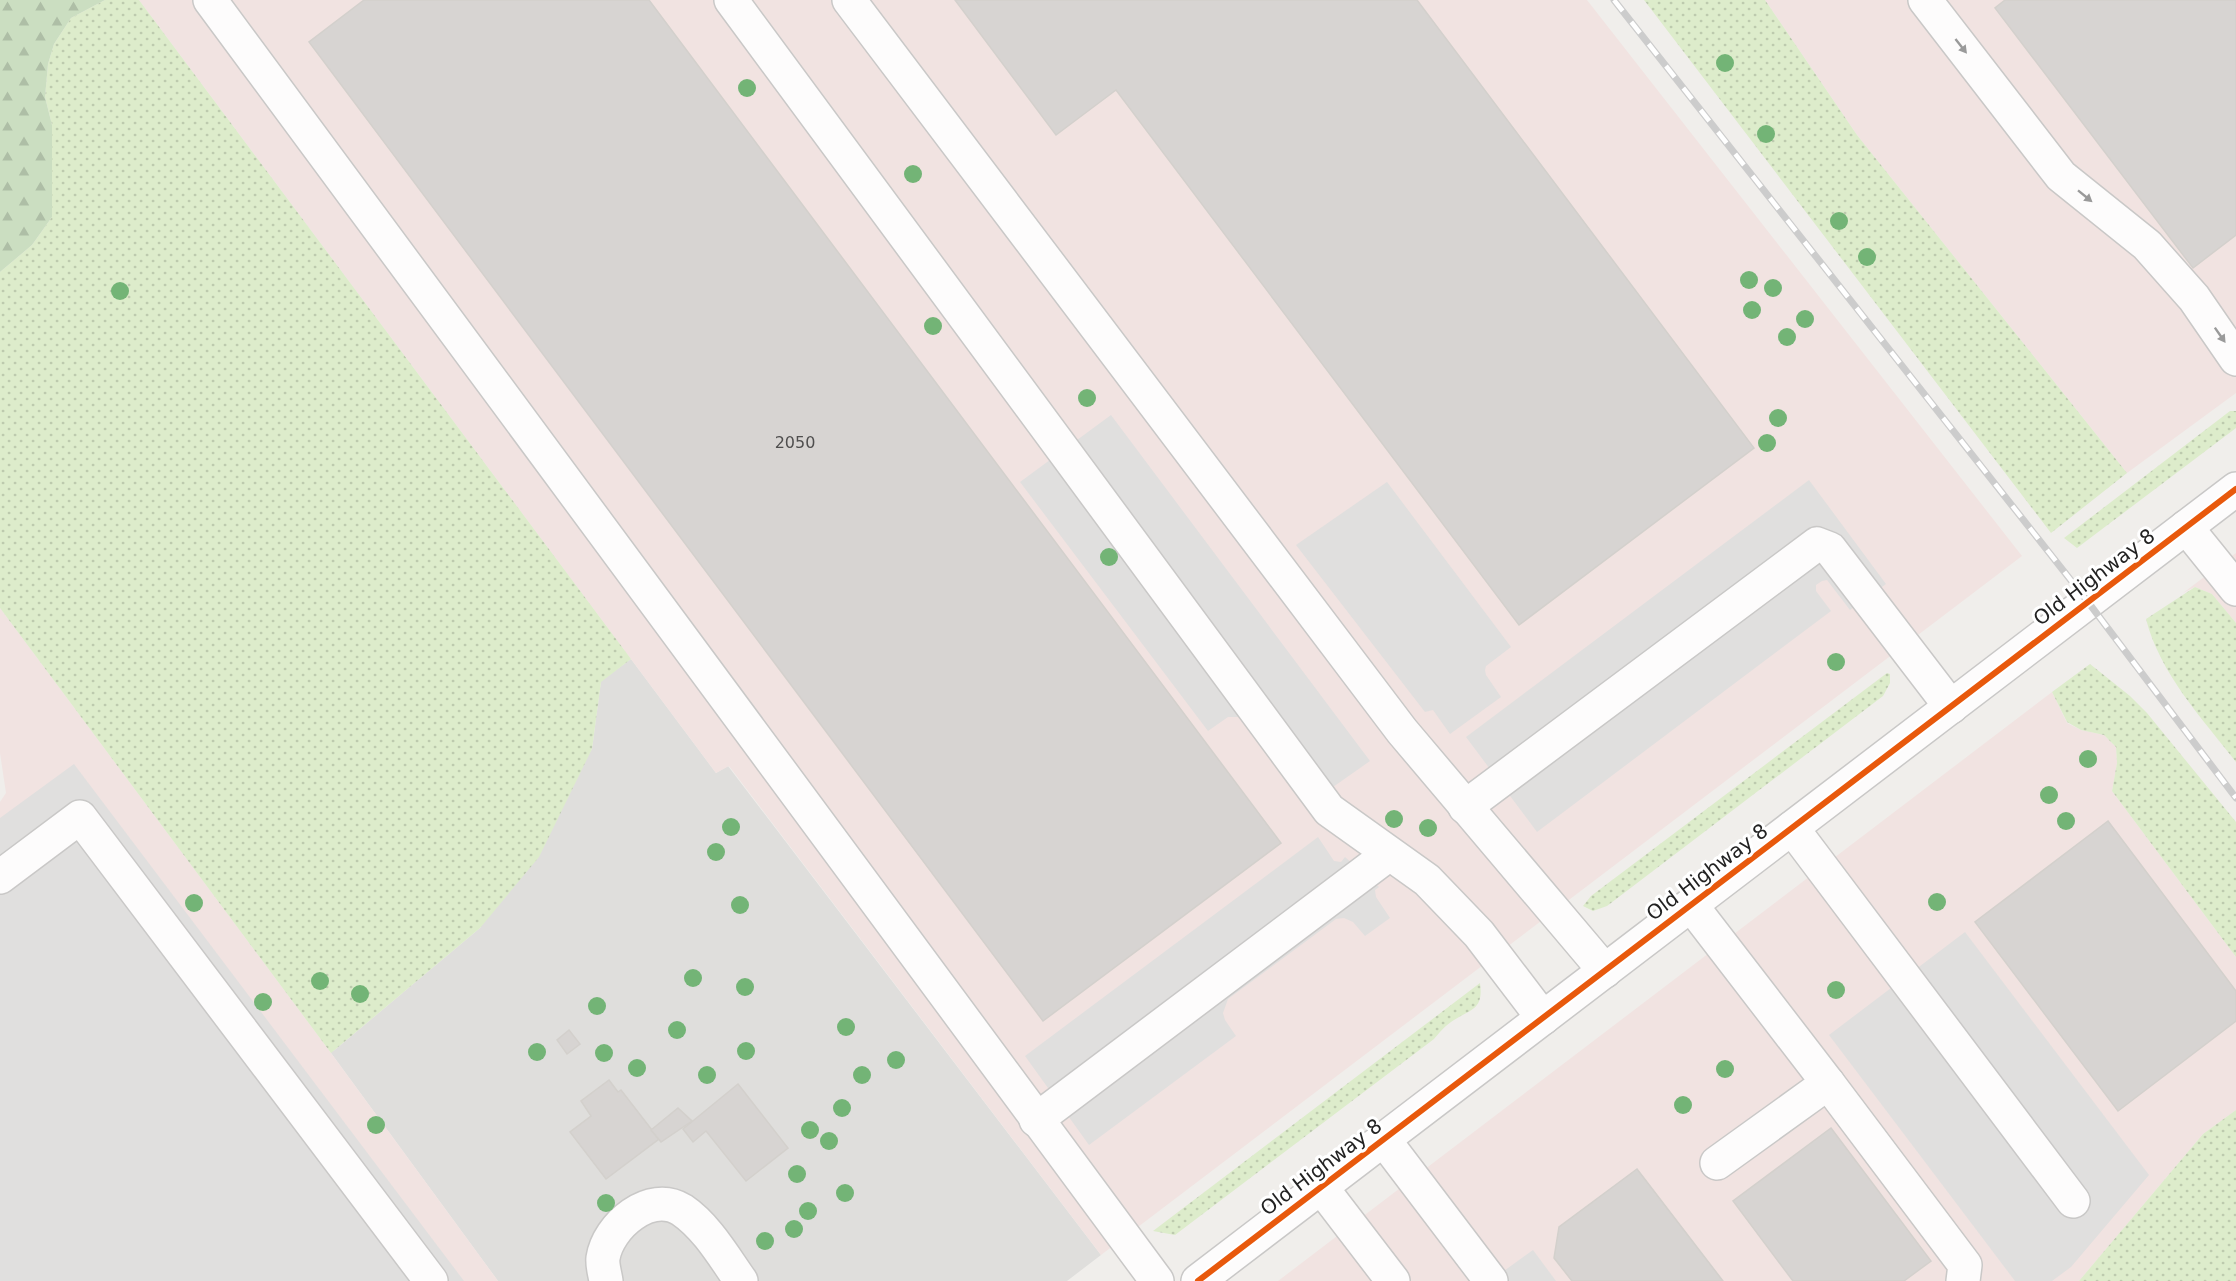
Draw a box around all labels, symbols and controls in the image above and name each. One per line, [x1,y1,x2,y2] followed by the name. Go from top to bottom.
[1955,38,1967,54] one-way arrow
[2077,189,2093,202] one-way arrow
[2214,327,2226,343] one-way arrow
[775,433,815,452] house number: 2050
[2029,524,2159,630] street label: Old Highway 8
[1642,819,1772,925] street label: Old Highway 8
[1256,1114,1386,1220] street label: Old Highway 8

